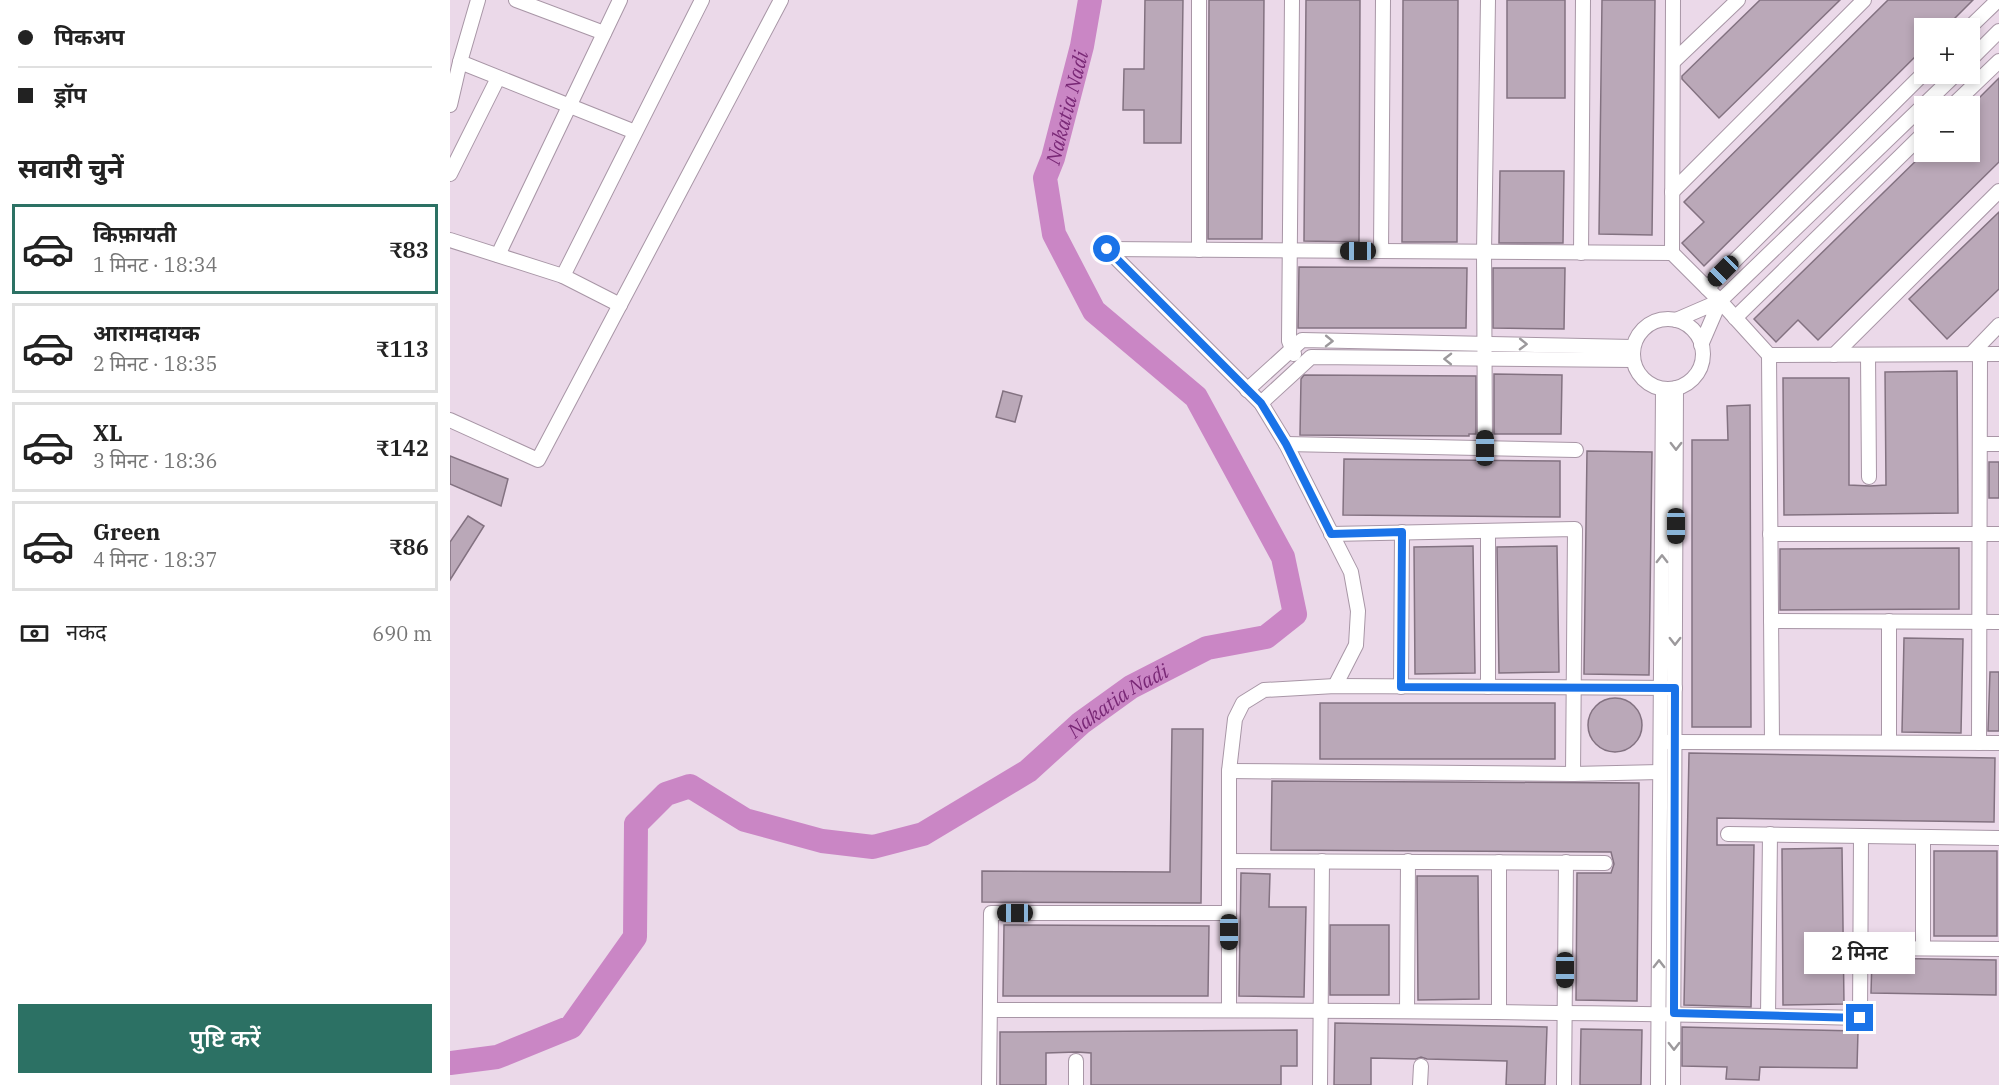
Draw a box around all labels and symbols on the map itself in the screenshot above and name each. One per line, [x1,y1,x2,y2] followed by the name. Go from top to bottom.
[1038,48,1094,168] water label: Nakatia Nadi
[1093,235,1120,262] route start
[1340,242,1376,260] car
[1704,252,1742,290] car
[1324,335,1333,347] one-way arrow
[1519,338,1528,351] one-way arrow
[1444,352,1453,365] one-way arrow
[1476,430,1494,466] car
[1670,442,1682,451] one-way arrow
[1667,508,1685,544] car
[1656,554,1668,563] one-way arrow
[1669,637,1681,646] one-way arrow
[1060,657,1173,744] water label: Nakatia Nadi
[997,904,1033,922] car
[1220,914,1238,950] car
[1804,931,1916,973] callout: 2 मिनट
[1556,952,1574,988] car
[1653,959,1665,968] one-way arrow
[1846,1004,1873,1031] route end
[1668,1042,1680,1051] one-way arrow

